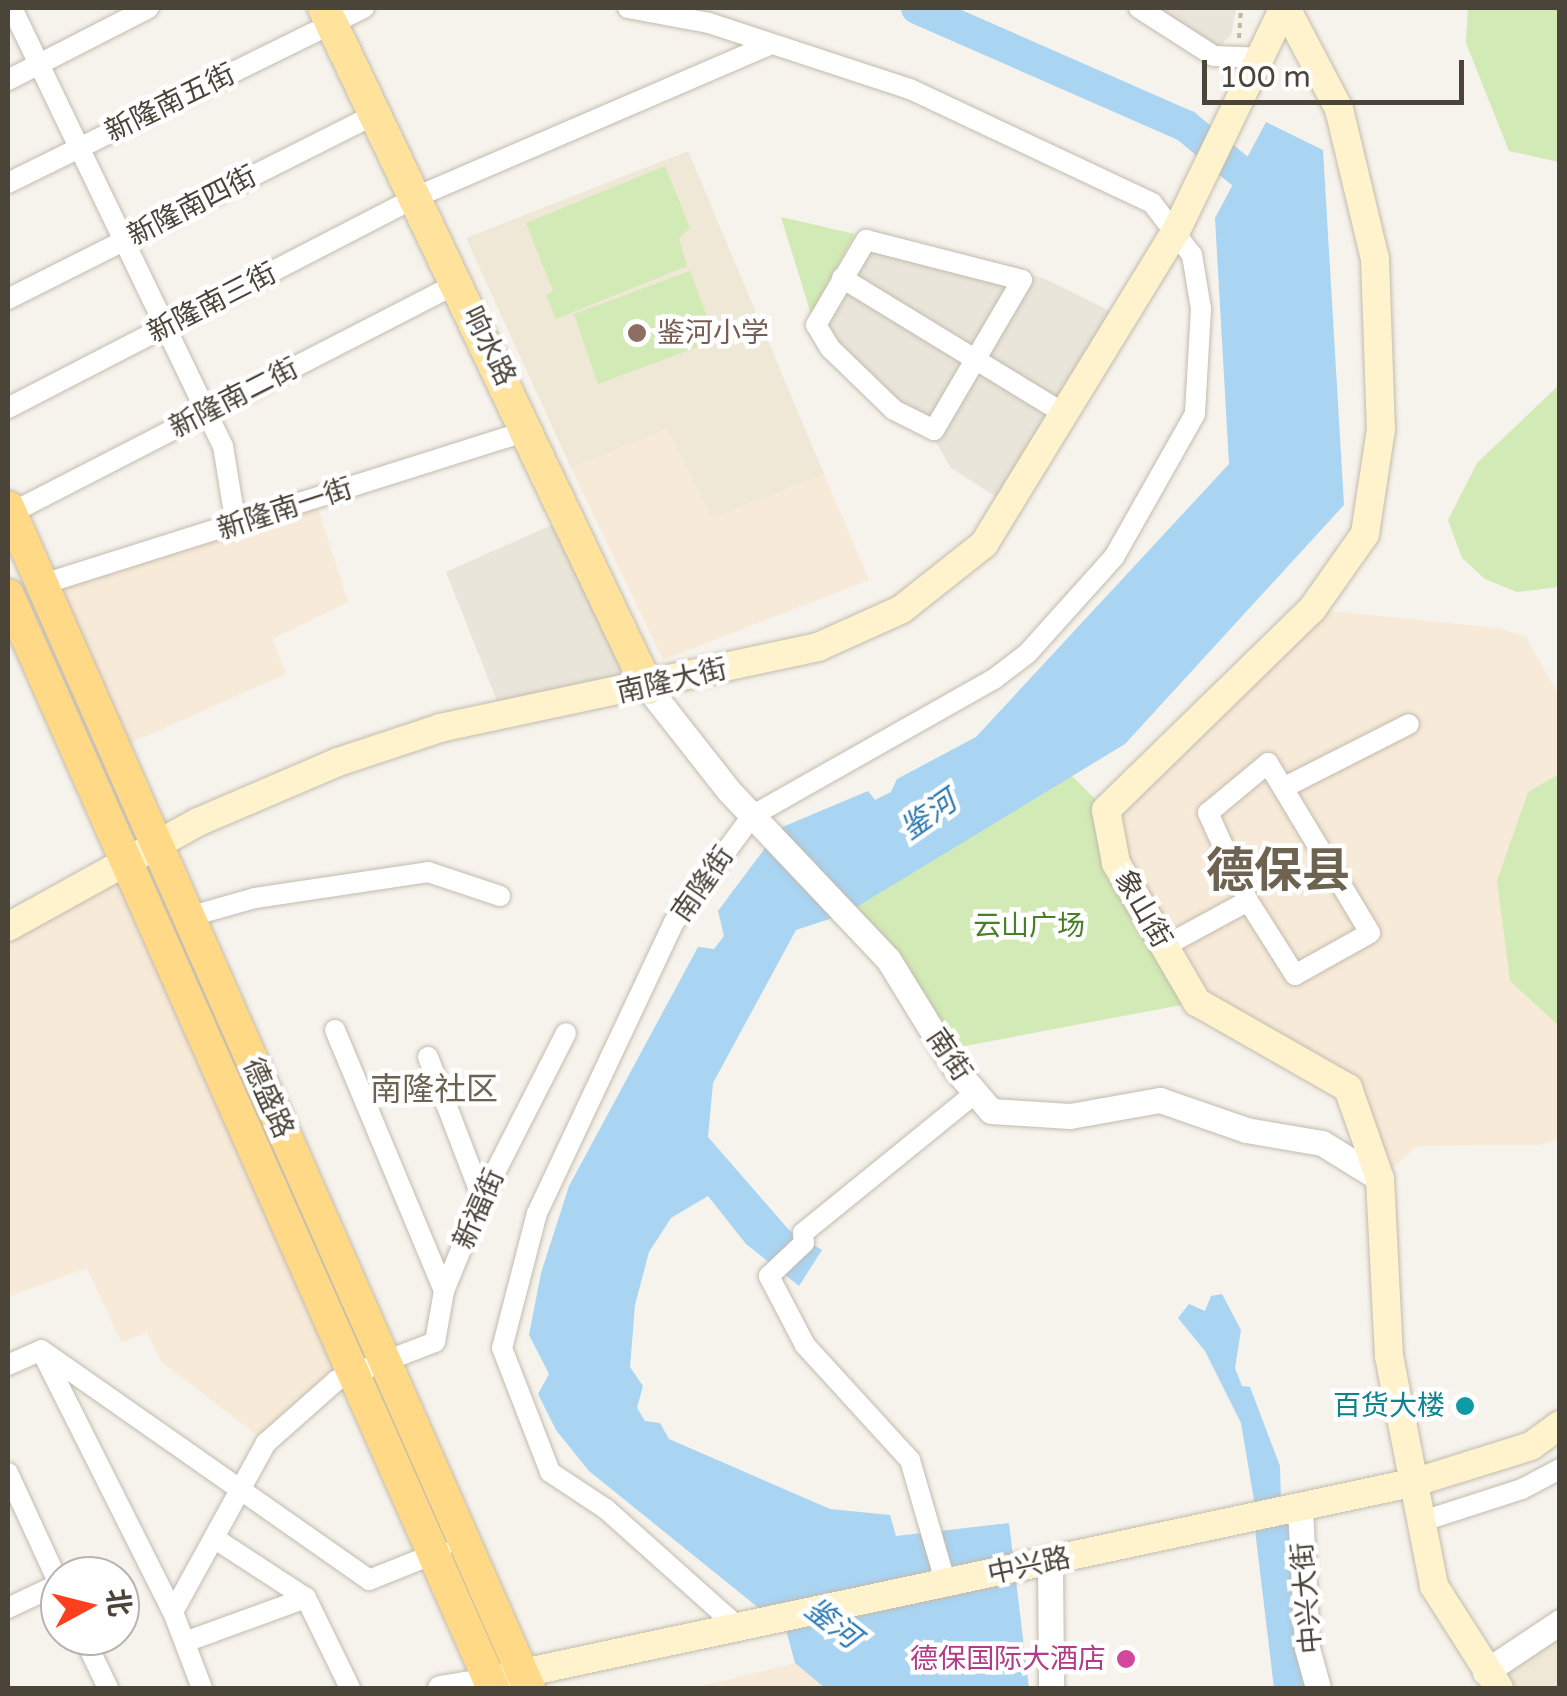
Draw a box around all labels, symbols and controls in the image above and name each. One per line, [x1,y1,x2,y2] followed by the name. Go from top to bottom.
[1207,40,1470,102] scale bar
[100,57,240,149] street label: 新隆南五街
[1219,59,1311,96] text: 100 m
[122,159,262,253] street label: 新隆南四街
[142,256,282,350] street label: 新隆南三街
[455,301,523,391] street label: 响水路
[657,316,769,350] place label: 鉴河小学
[626,322,648,344] marker: 鉴河小学
[164,351,304,445] street label: 新隆南二街
[213,471,357,547] street label: 新隆南一街
[614,652,730,710] street label: 南隆大街
[894,784,964,848] water label: 鉴河
[665,840,741,928] street label: 南隆街
[1206,844,1350,902] district label: 德保县
[1107,864,1179,954] street label: 象山街
[973,909,1085,943] park label: 云山广场
[919,1022,979,1088] street label: 南街
[236,1053,300,1143] street label: 德盛路
[370,1071,498,1109] district label: 南隆社区
[447,1164,511,1254] street label: 新福街
[1333,1389,1445,1423] place label: 百货大楼
[1454,1395,1476,1417] marker: 百货大楼
[984,1541,1074,1591] street label: 中兴路
[1285,1541,1329,1655] street label: 中兴大街
[40,1556,140,1656] north arrow
[99,1587,136,1619] text: 北
[797,1591,867,1657] water label: 鉴河
[910,1642,1106,1676] place label: 德保国际大酒店
[1115,1648,1137,1670] marker: 德保国际大酒店

